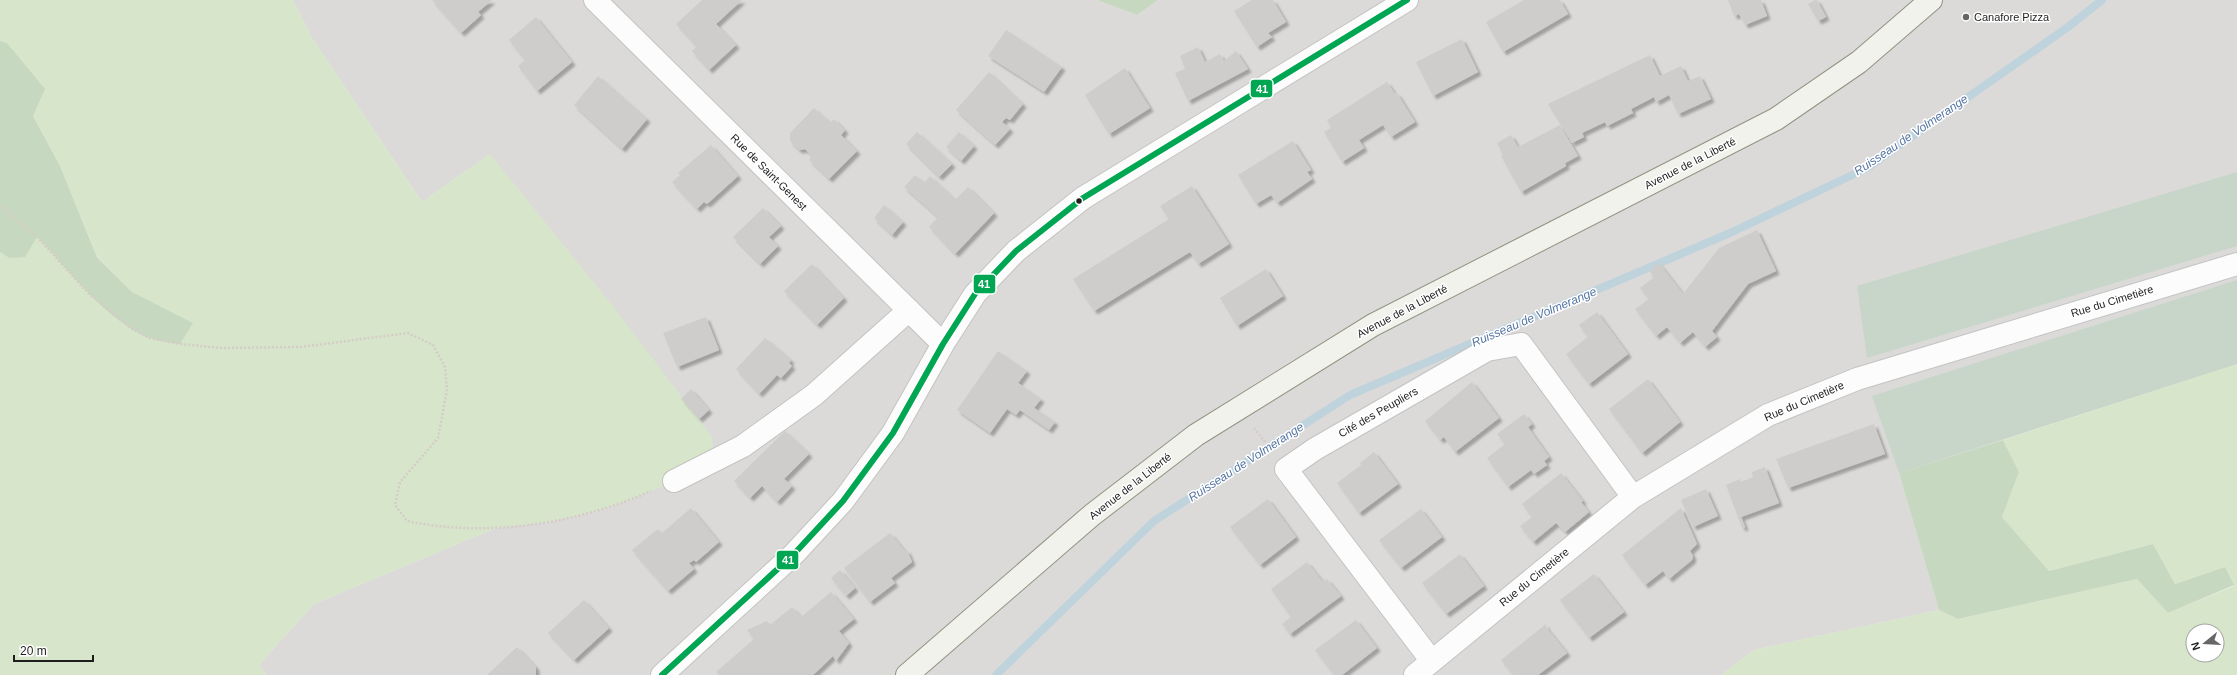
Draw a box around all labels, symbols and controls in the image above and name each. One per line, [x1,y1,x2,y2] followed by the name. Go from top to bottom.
[1974,11,2050,23] place label: Canafore Pizza
[1961,12,1971,22] marker: Canafore Pizza
[1250,79,1273,98] line badge: 41
[1256,83,1268,95] text: 41
[1851,91,1971,178] water label: Ruisseau de Volmerange
[728,131,810,213] street label: Rue de Saint-Genest
[1642,135,1738,191] street label: Avenue de la Liberté
[1074,196,1084,206] unlabelled marker
[973,274,996,294] line badge: 41
[978,278,990,290] text: 41
[1355,282,1449,340] street label: Avenue de la Liberté
[2069,283,2155,319] street label: Rue du Cimetière
[1469,284,1599,350] water label: Ruisseau de Volmerange
[1762,379,1846,423] street label: Rue du Cimetière
[1336,384,1420,440] street label: Cité des Peupliers
[1186,419,1306,504] water label: Ruisseau de Volmerange
[1087,450,1173,522] street label: Avenue de la Liberté
[1497,545,1571,609] street label: Rue du Cimetière
[776,550,799,570] line badge: 41
[782,554,794,566] text: 41
[2185,623,2225,663] north arrow
[14,637,93,663] scale bar
[2189,640,2202,652] text: N
[20,644,47,658] text: 20 m

